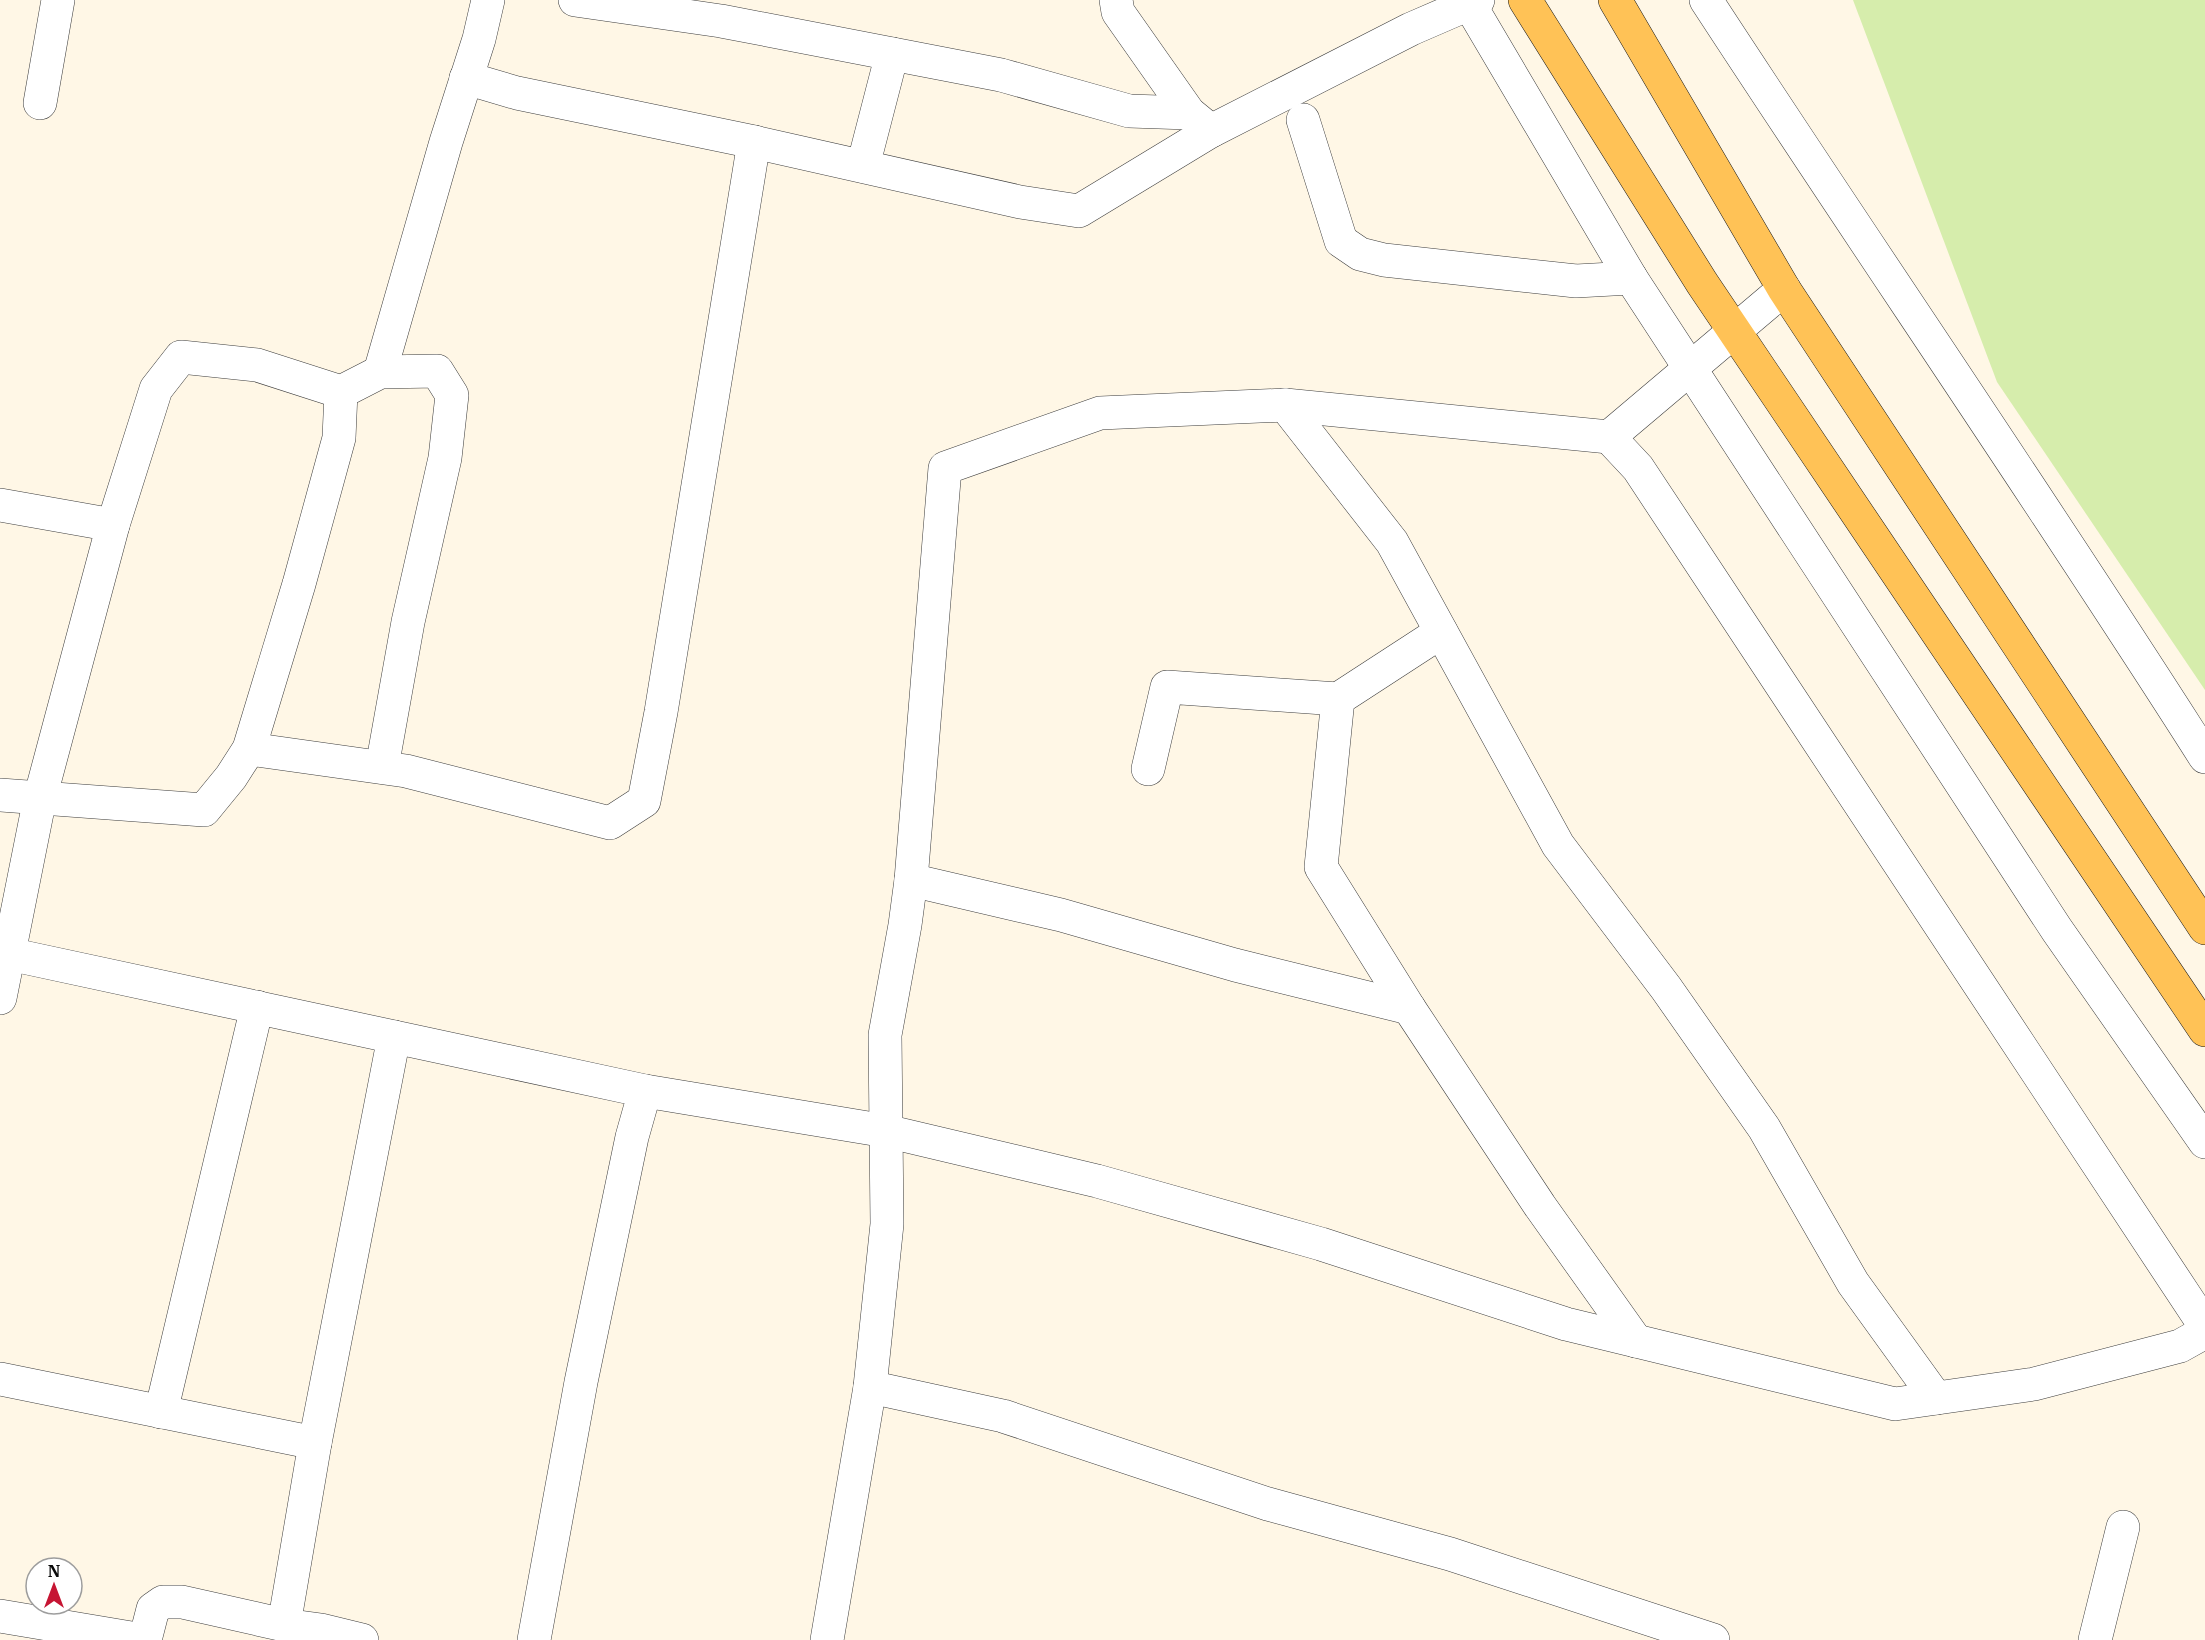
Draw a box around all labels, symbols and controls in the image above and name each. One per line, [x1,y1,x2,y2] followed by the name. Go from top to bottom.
[24,1556,84,1616] north arrow
[48,1561,60,1581] text: N

